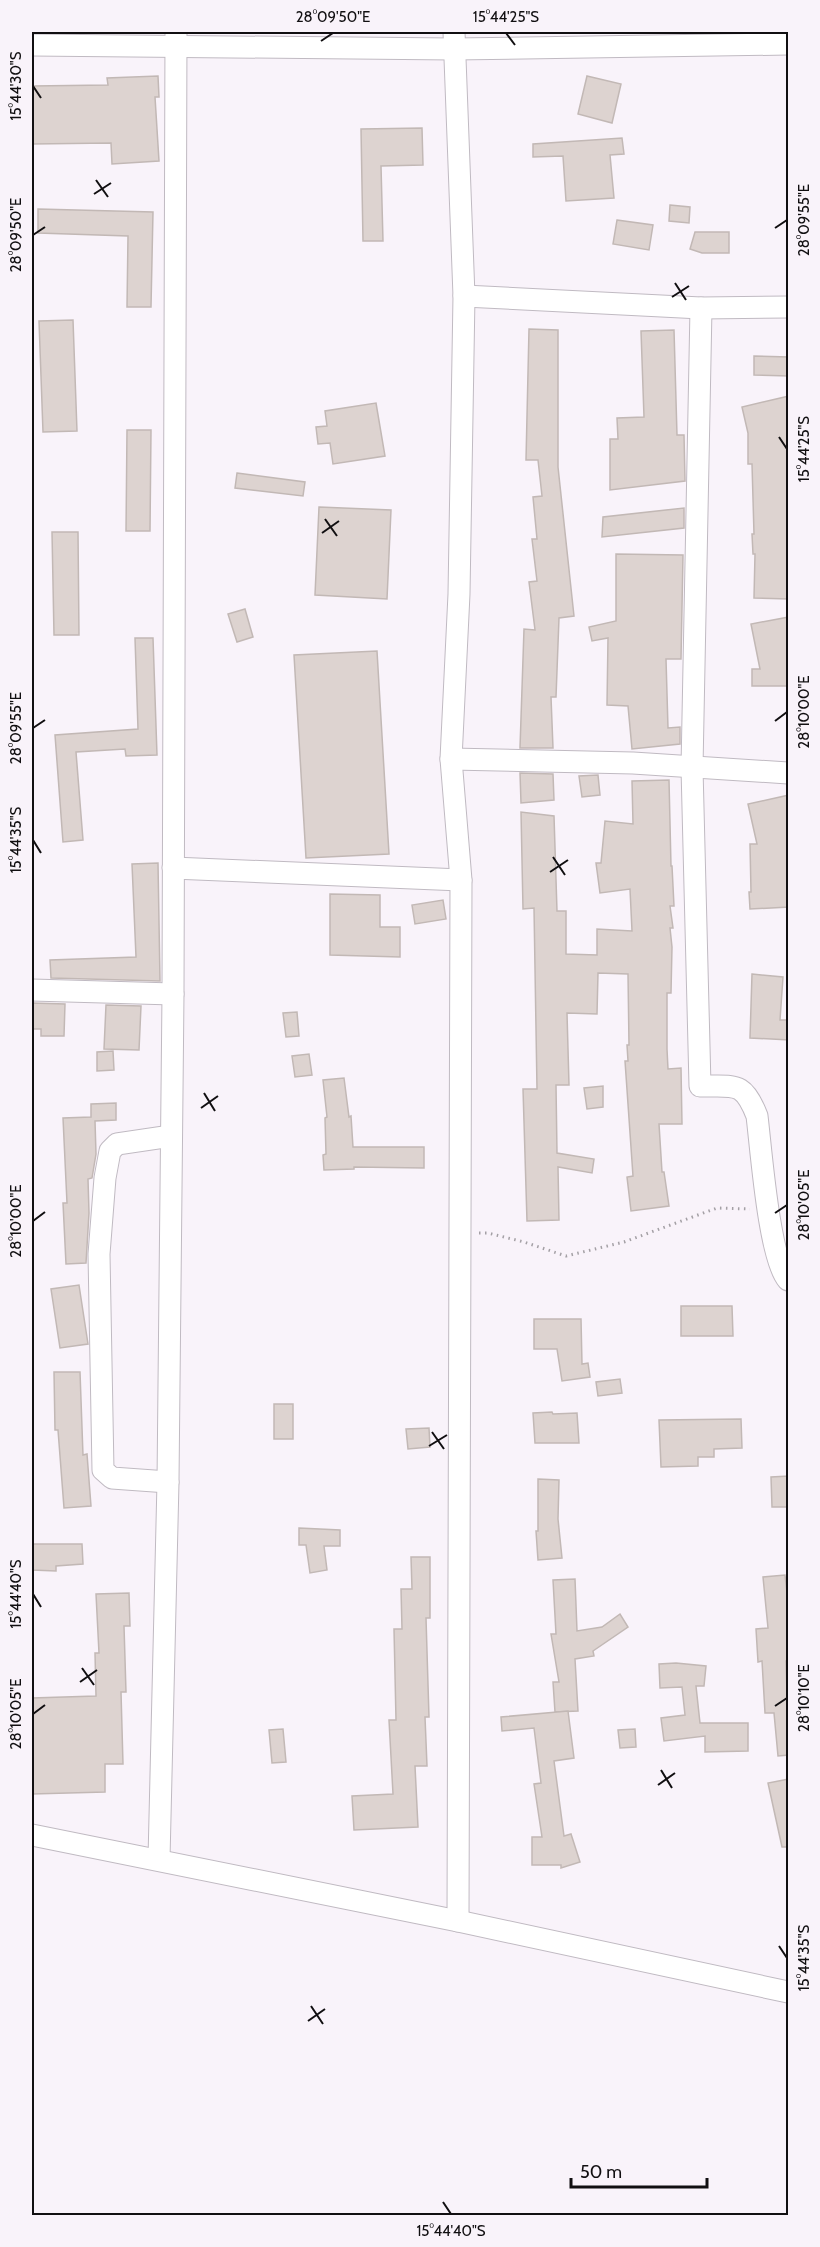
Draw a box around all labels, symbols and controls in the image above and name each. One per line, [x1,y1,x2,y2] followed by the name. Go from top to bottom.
[296,8,370,26] text: 28°09'50"E
[473,8,539,26] text: 15°44'25"S
[7,51,25,120] text: 15°44'30"S
[795,184,813,256] text: 28°09'55"E
[7,198,25,272] text: 28°09'50"E
[795,416,813,482] text: 15°44'25"S
[795,675,813,749] text: 28°10'00"E
[7,692,25,764] text: 28°09'55"E
[7,807,25,873] text: 15°44'35"S
[795,1170,813,1240] text: 28°10'05"E
[7,1184,25,1258] text: 28°10'00"E
[7,1559,25,1629] text: 15°44'40"S
[795,1664,813,1732] text: 28°10'10"E
[7,1679,25,1749] text: 28°10'05"E
[795,1925,813,1991] text: 15°44'35"S
[571,2151,708,2189] scale bar
[580,2161,622,2183] text: 50 m
[416,2222,486,2240] text: 15°44'40"S

